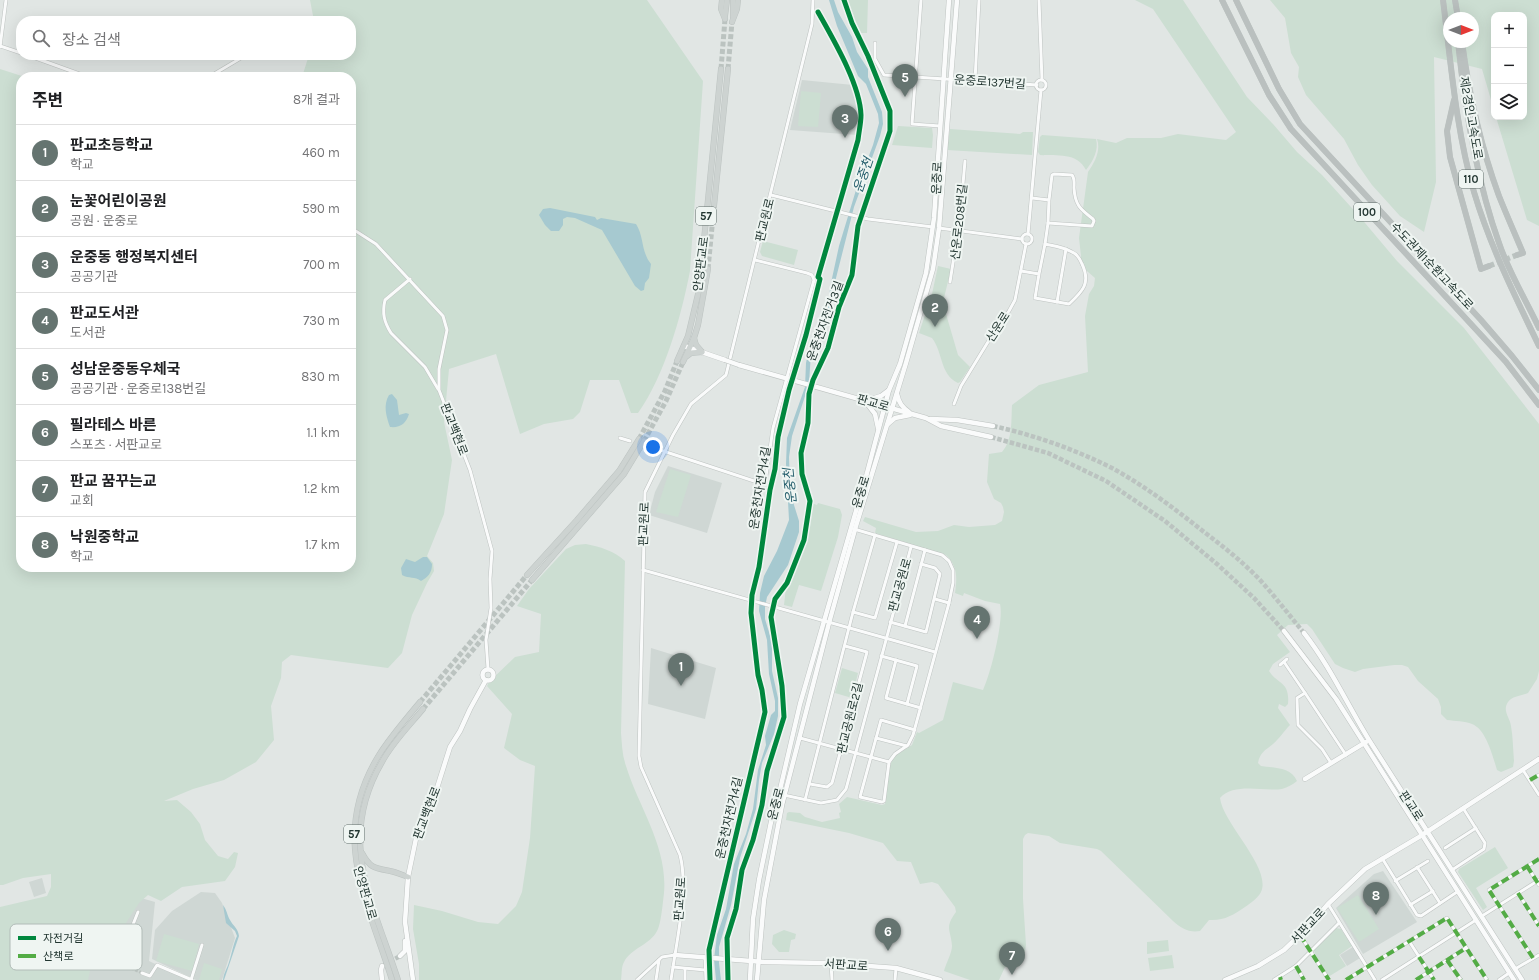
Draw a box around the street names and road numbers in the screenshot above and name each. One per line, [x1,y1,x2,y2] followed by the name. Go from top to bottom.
[954,73,1026,91] street label: 운중로137번길
[1457,75,1485,161] street label: 제2경인고속도로
[929,161,945,195] street label: 운중로
[1459,170,1483,188] road number: 110
[948,183,970,261] street label: 산운로208번길
[753,197,777,243] street label: 판교원로
[1354,203,1380,221] road number: 100
[696,207,716,225] road number: 57
[1388,219,1476,313] street label: 수도권제1순환고속도로
[691,236,711,292] street label: 안양판교로
[804,279,846,363] street label: 운중천자전거3길
[983,309,1013,345] street label: 산운로
[855,392,891,414] street label: 판교로
[438,401,470,457] street label: 판교백현로
[747,445,773,531] street label: 운중천자전거4길
[849,474,873,510] street label: 운중로
[636,502,652,546] street label: 판교원로
[886,557,914,613] street label: 판교공원로
[834,681,866,755] street label: 판교공원로2길
[713,776,745,860] street label: 운중천자전거4길
[411,785,443,841] street label: 판교백현로
[765,786,787,822] street label: 운중로
[1396,788,1426,824] street label: 판교로
[344,825,364,843] road number: 57
[351,865,379,921] street label: 안양판교로
[671,876,689,922] street label: 판교원로
[1288,905,1328,947] street label: 서판교로
[823,956,869,974] street label: 서판교로

